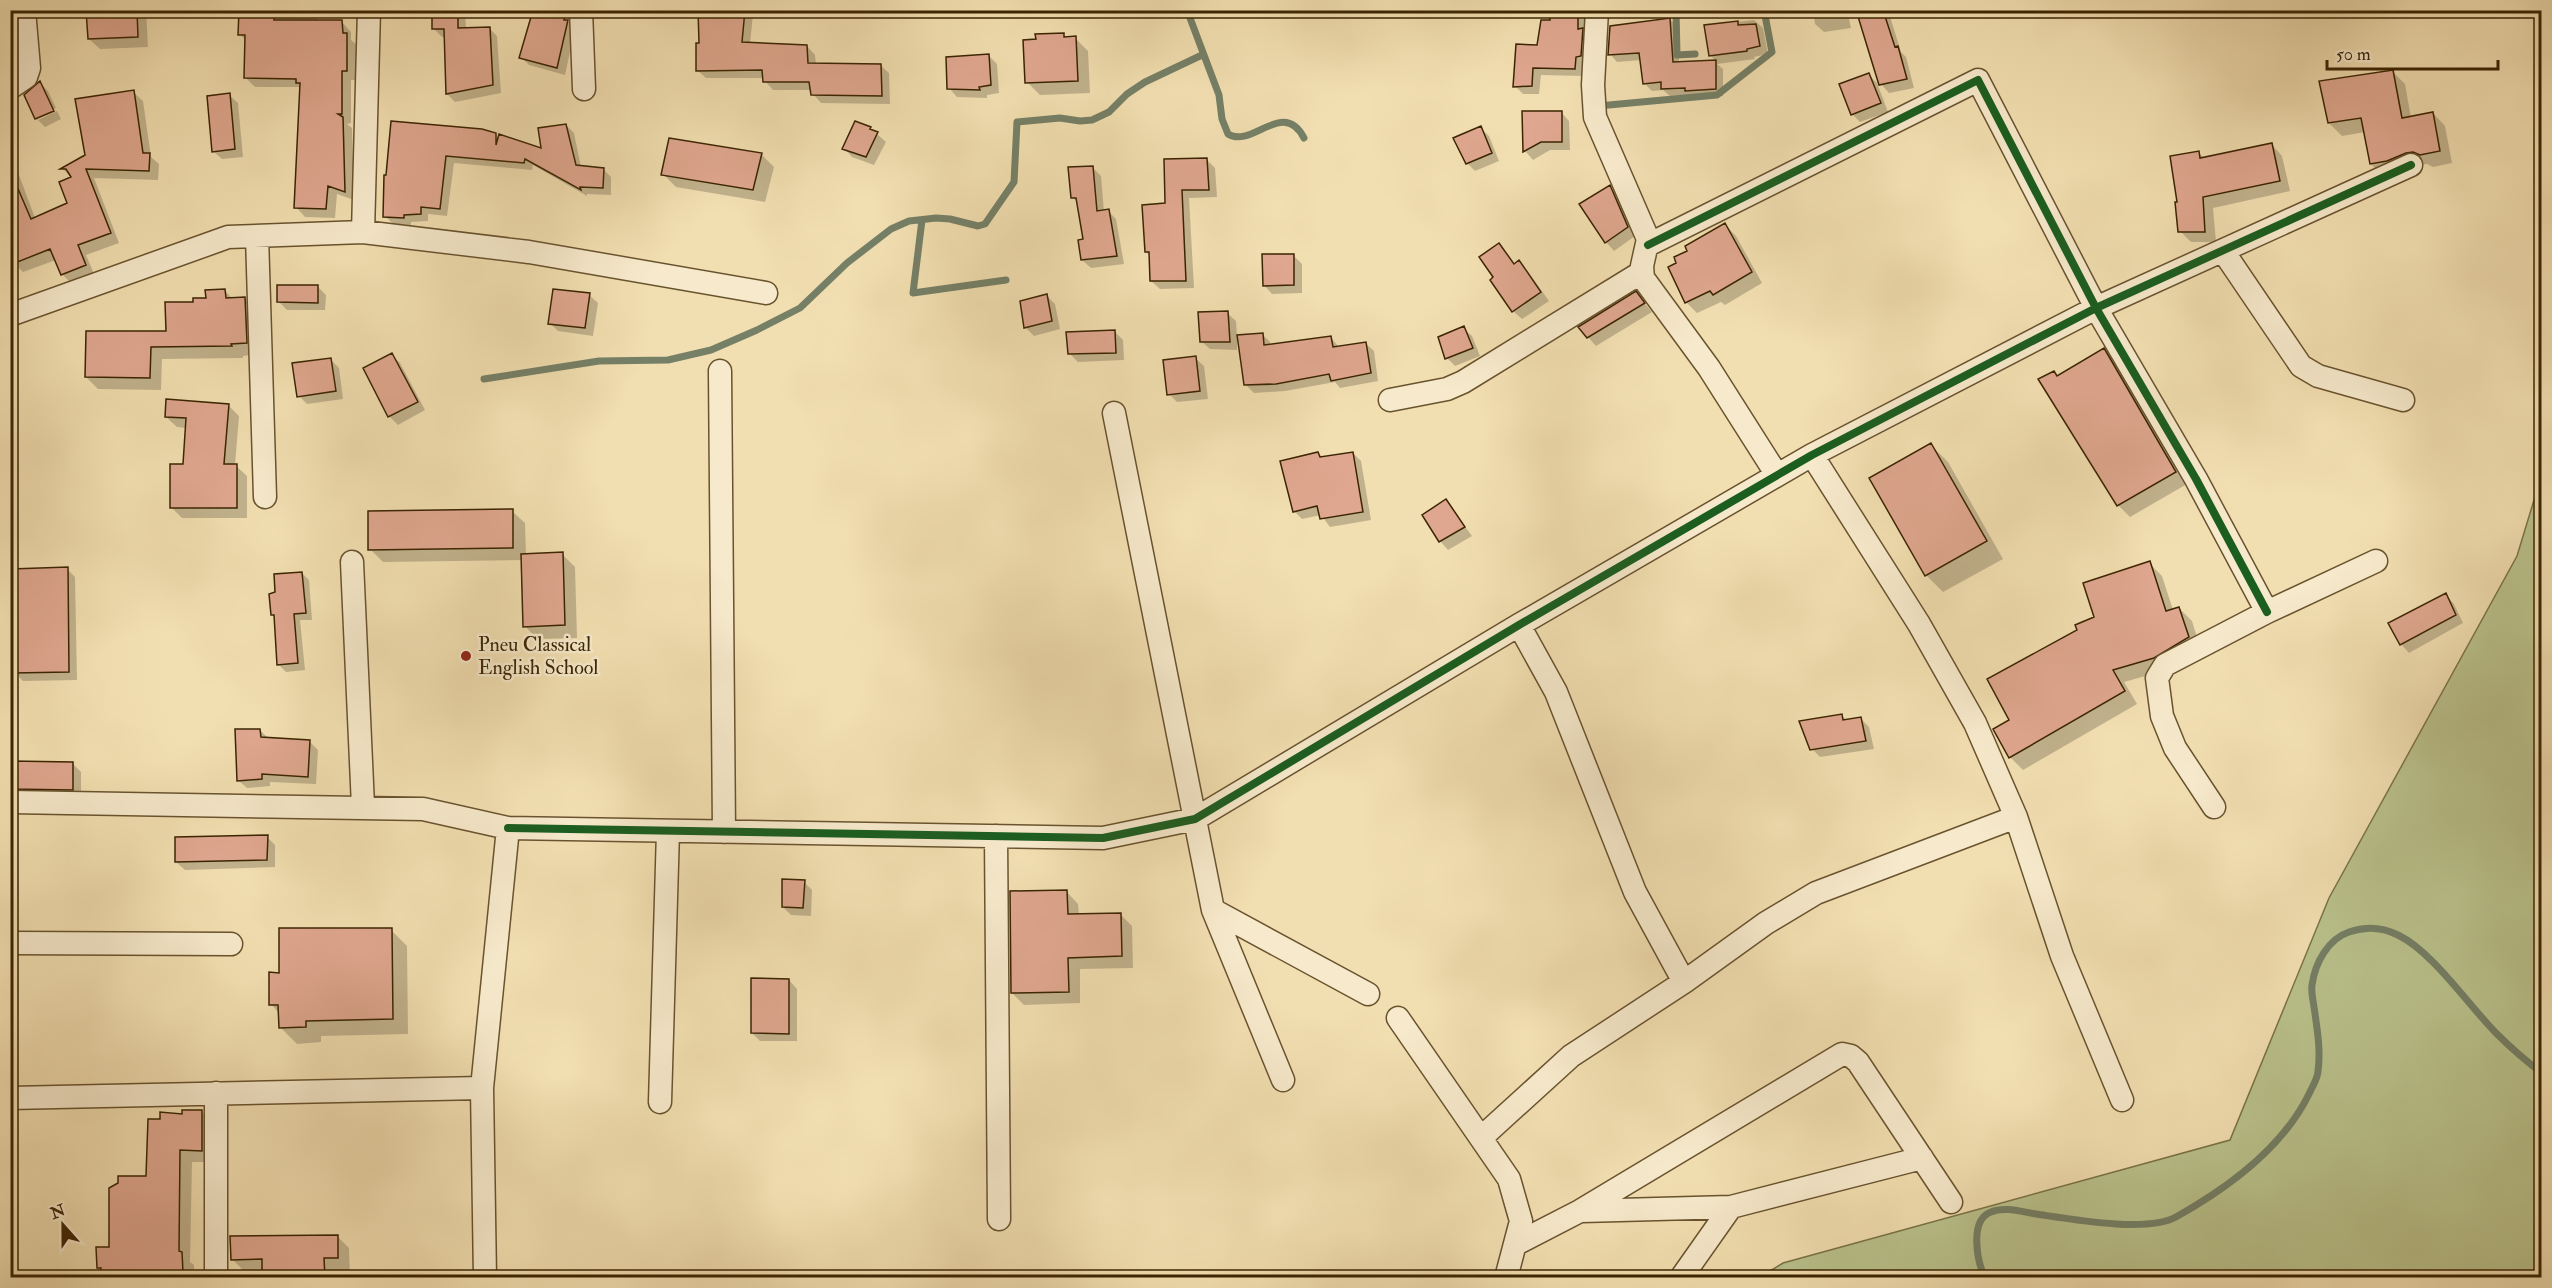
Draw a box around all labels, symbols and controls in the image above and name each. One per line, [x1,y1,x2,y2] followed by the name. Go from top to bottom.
[2327,33,2498,71] scale bar
[2336,43,2371,66] text: 50 m
[478,632,598,680] place label: Pneu Classical English School
[459,649,473,663] marker: Pneu Classical English School
[33,1195,93,1255] north arrow
[47,1200,69,1224] text: N

